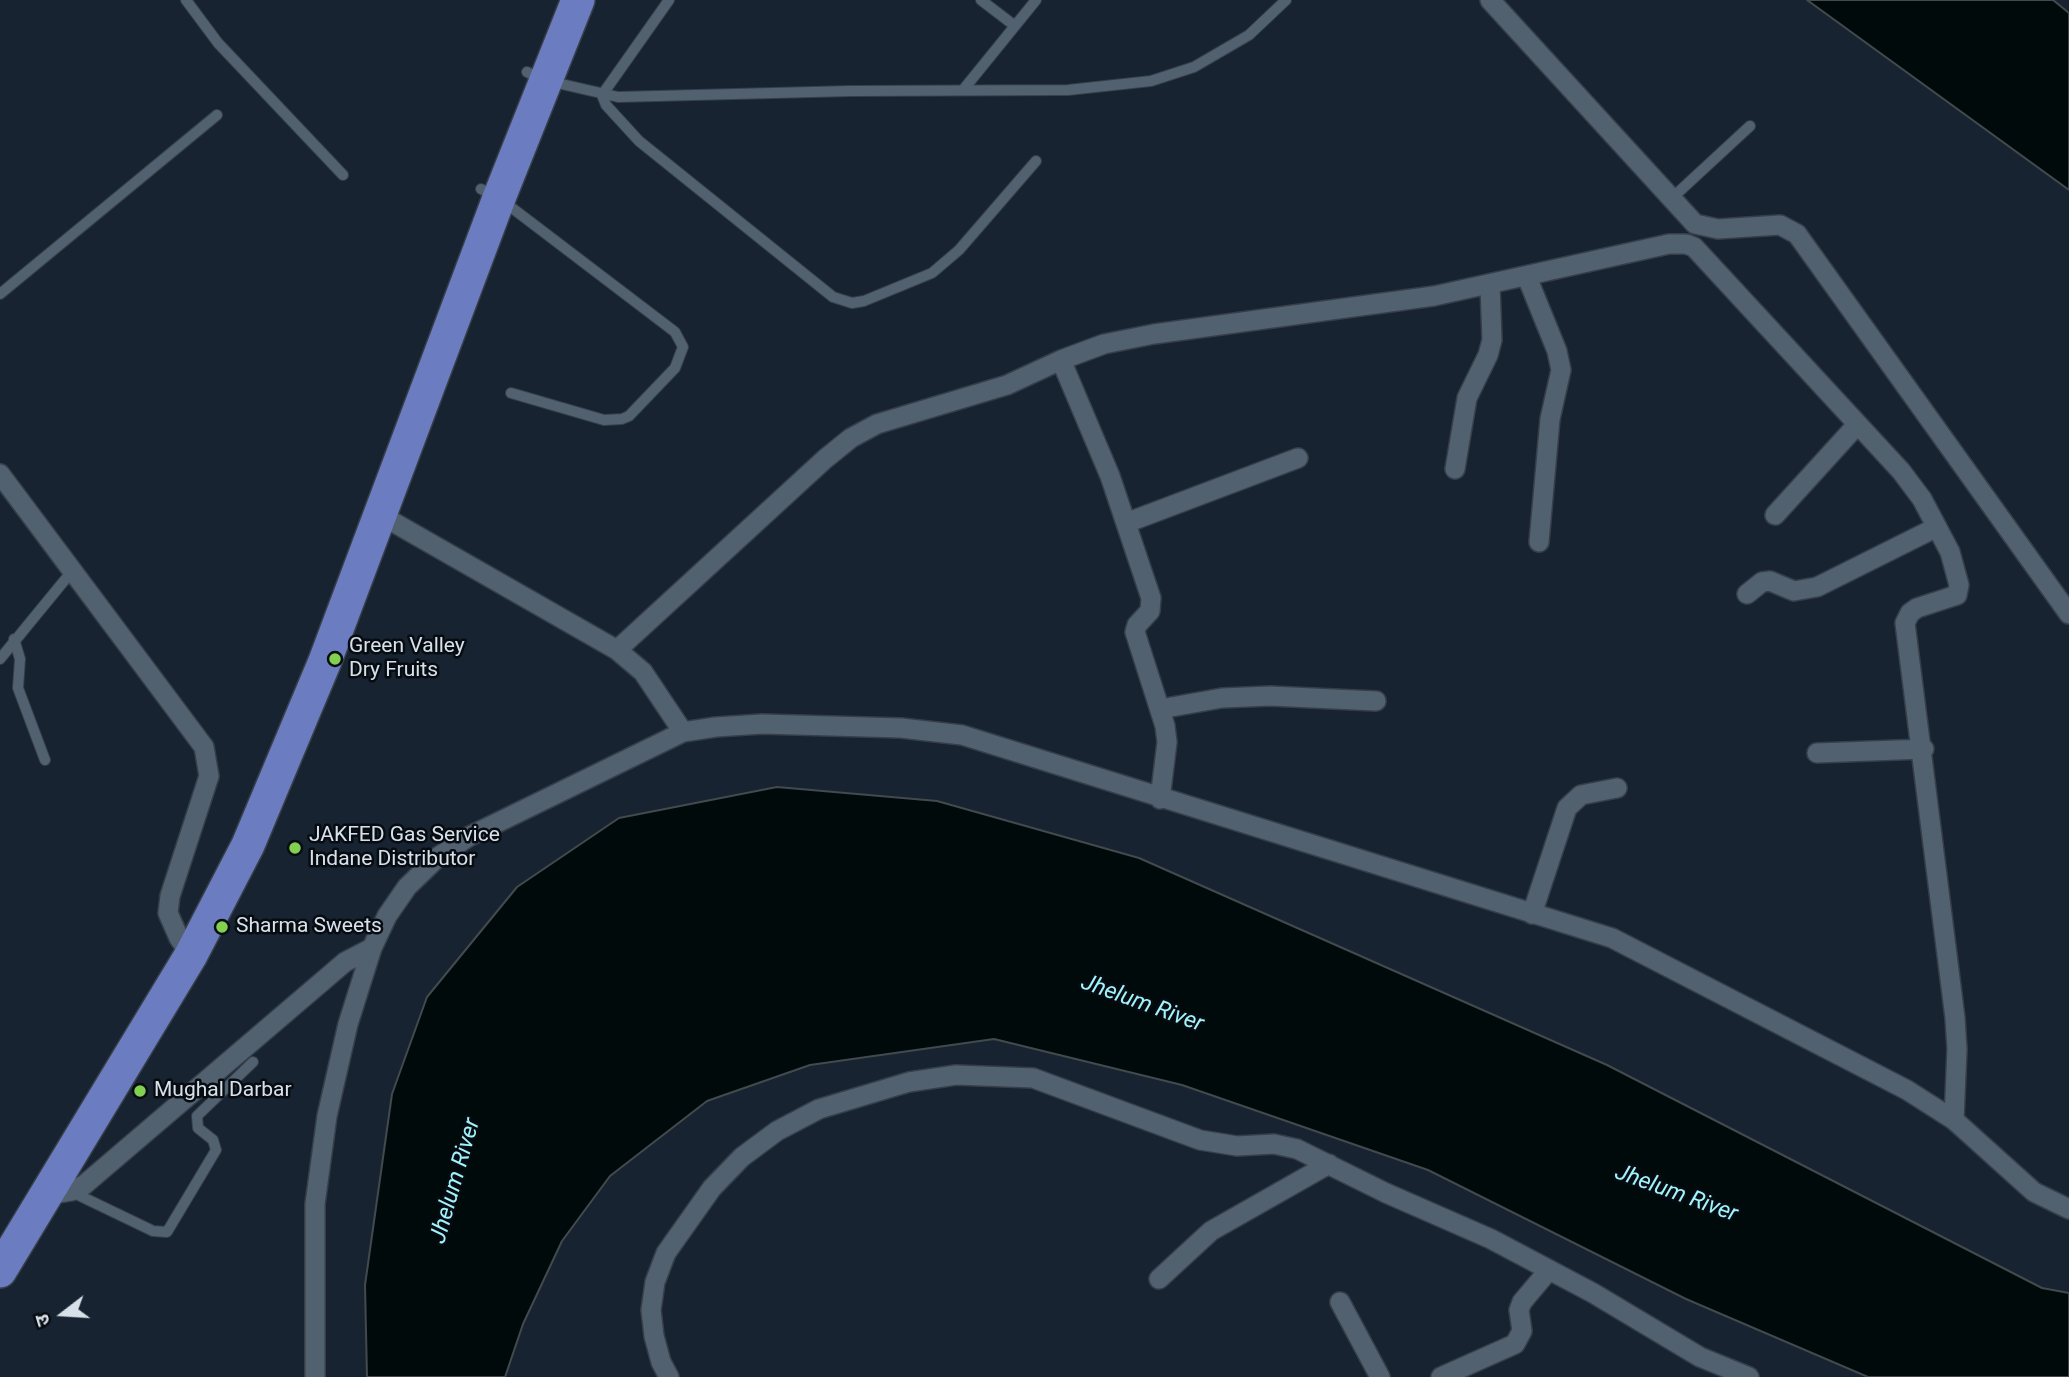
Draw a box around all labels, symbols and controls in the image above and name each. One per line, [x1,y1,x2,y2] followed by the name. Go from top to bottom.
[349,634,465,684] place label: Green Valley Dry Fruits
[327,651,343,667] marker: Green Valley Dry Fruits
[309,823,500,873] place label: JAKFED Gas Service Indane Distributor
[287,840,303,856] marker: JAKFED Gas Service Indane Distributor
[236,914,382,940] place label: Sharma Sweets
[214,919,230,935] marker: Sharma Sweets
[1077,969,1207,1039] water label: Jhelum River
[154,1078,292,1104] place label: Mughal Darbar
[132,1083,148,1099] marker: Mughal Darbar
[425,1115,487,1247] water label: Jhelum River
[1611,1159,1741,1229] water label: Jhelum River
[28,1279,98,1349] north arrow
[30,1312,55,1329] text: उ

